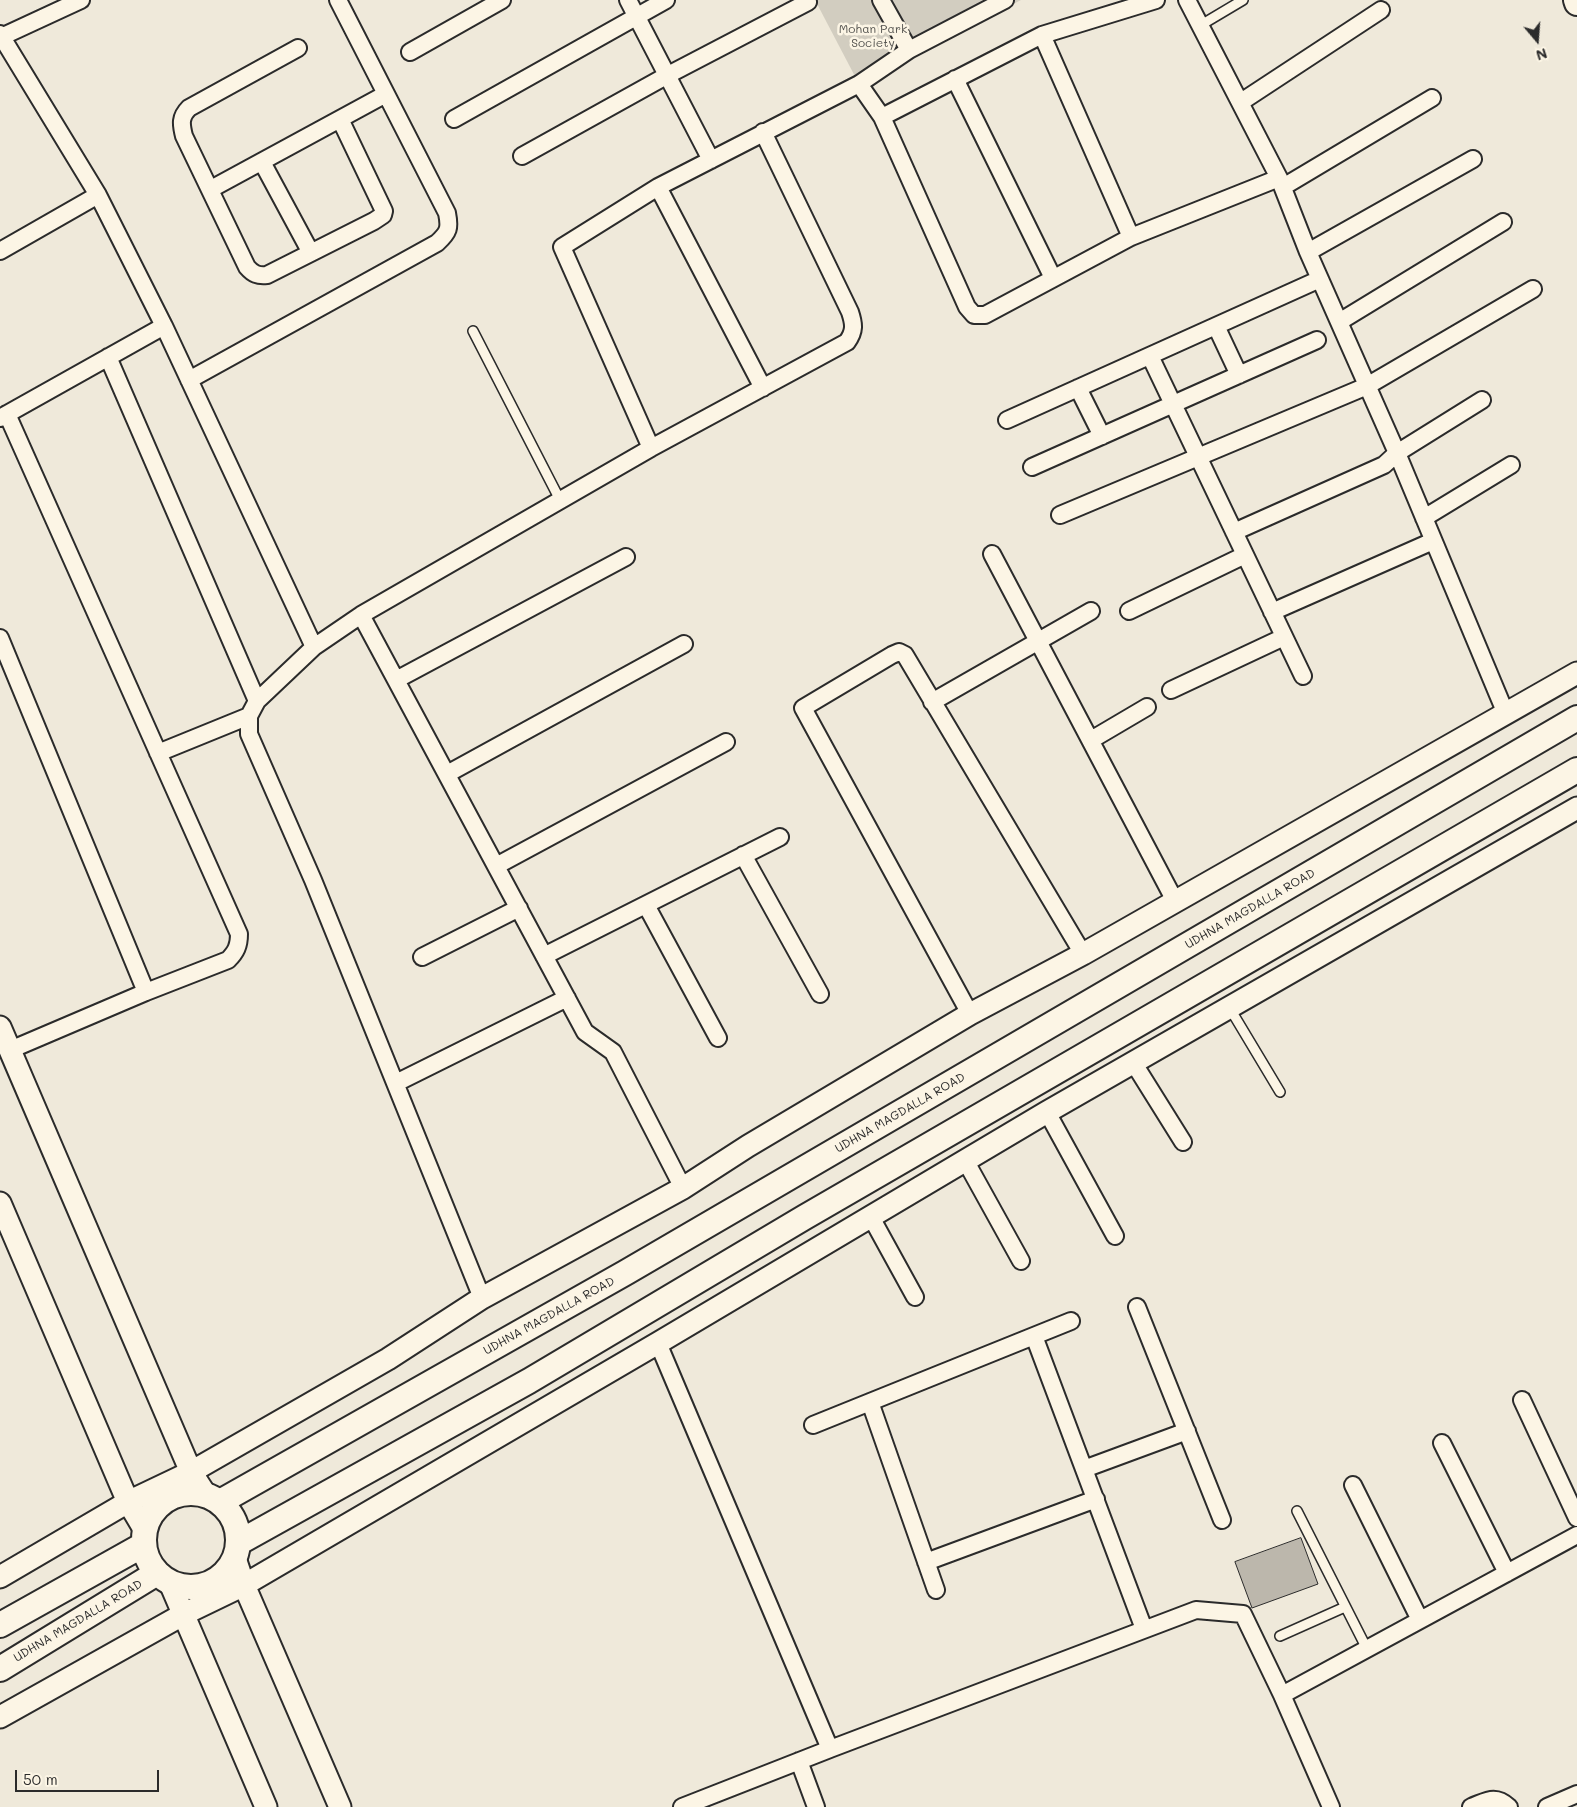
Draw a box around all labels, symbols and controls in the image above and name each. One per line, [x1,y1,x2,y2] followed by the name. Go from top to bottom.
[1512,15,1562,65] north arrow
[839,22,907,50] park label: Mohan Park Society
[1534,44,1550,65] text: N
[1182,866,1318,952] street label: UDHNA MAGDALLA ROAD
[832,1070,968,1156] street label: UDHNA MAGDALLA ROAD
[481,1274,617,1358] street label: UDHNA MAGDALLA ROAD
[11,1577,145,1665] street label: UDHNA MAGDALLA ROAD
[18,1760,161,1792] scale bar
[23,1769,58,1789] text: 50 m

